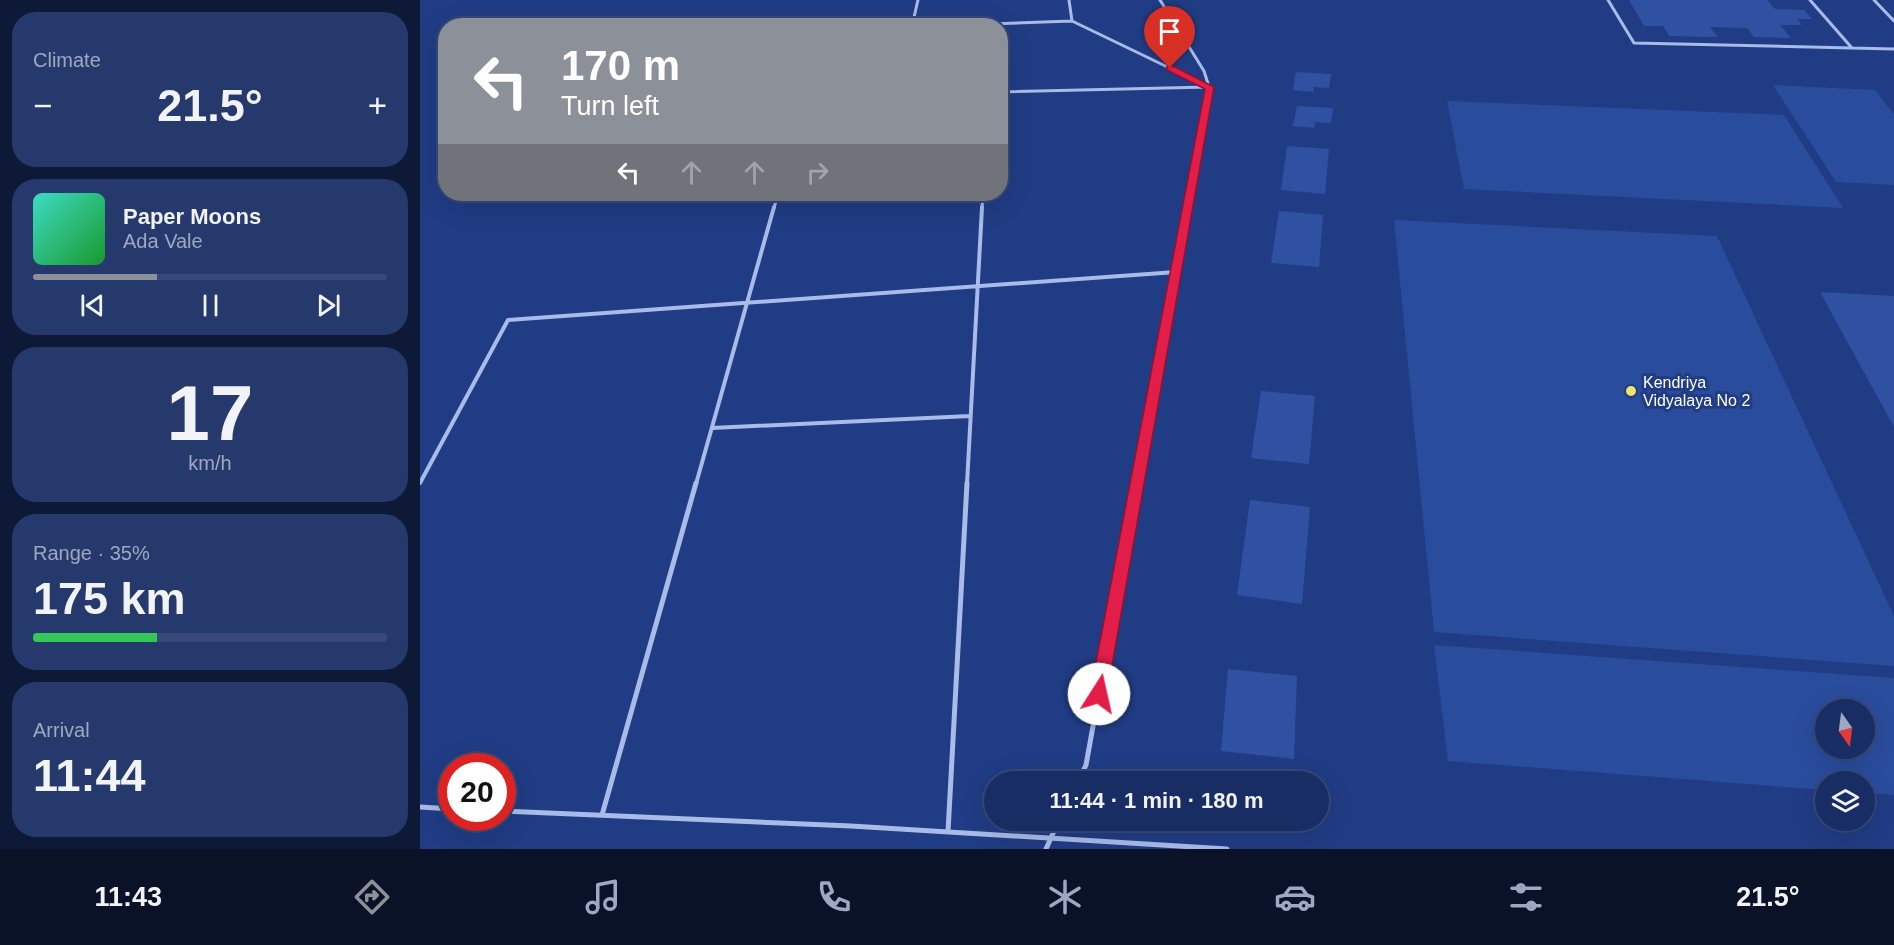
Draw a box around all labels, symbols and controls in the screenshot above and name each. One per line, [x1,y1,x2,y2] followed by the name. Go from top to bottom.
[1144,6,1195,68] pin
[1153,15,1186,48] icon: arrive
[462,42,540,120] icon: left
[561,42,680,89] text: 170 m
[33,49,101,71] text: Climate
[157,80,263,131] text: 21.5°
[33,87,52,124] text: −
[368,87,387,124] text: +
[561,91,659,121] text: Turn left
[612,156,645,189] icon: left
[675,156,708,189] icon: ahead
[738,156,771,189] icon: ahead
[801,156,834,189] icon: right
[123,204,261,229] text: Paper Moons
[123,230,203,252] text: Ada Vale
[76,289,109,322] icon: previous
[194,289,227,322] icon: pause
[312,289,345,322] icon: next
[167,369,253,457] text: 17
[1643,374,1750,409] place label: Kendriya Vidyalaya No 2
[1624,384,1638,398] marker: Kendriya Vidyalaya No 2
[188,452,232,474] text: km/h
[33,542,150,564] text: Range · 35%
[33,573,186,624] text: 175 km
[1067,662,1131,726] position arrow
[1815,699,1875,759] north arrow
[1815,699,1875,831] map controls
[33,719,90,741] text: Arrival
[33,750,146,801] text: 11:44
[438,753,516,831] speed limit sign: 20
[1815,771,1875,831] button: layers
[1050,788,1264,813] text: 11:44 · 1 min · 180 m
[351,876,393,918] icon: directions
[582,876,624,918] icon: music
[813,876,855,918] icon: phone
[1044,876,1086,918] icon: climate
[1274,876,1316,918] icon: car
[1505,876,1547,918] icon: filters
[94,882,162,912] text: 11:43
[1736,882,1800,912] text: 21.5°

